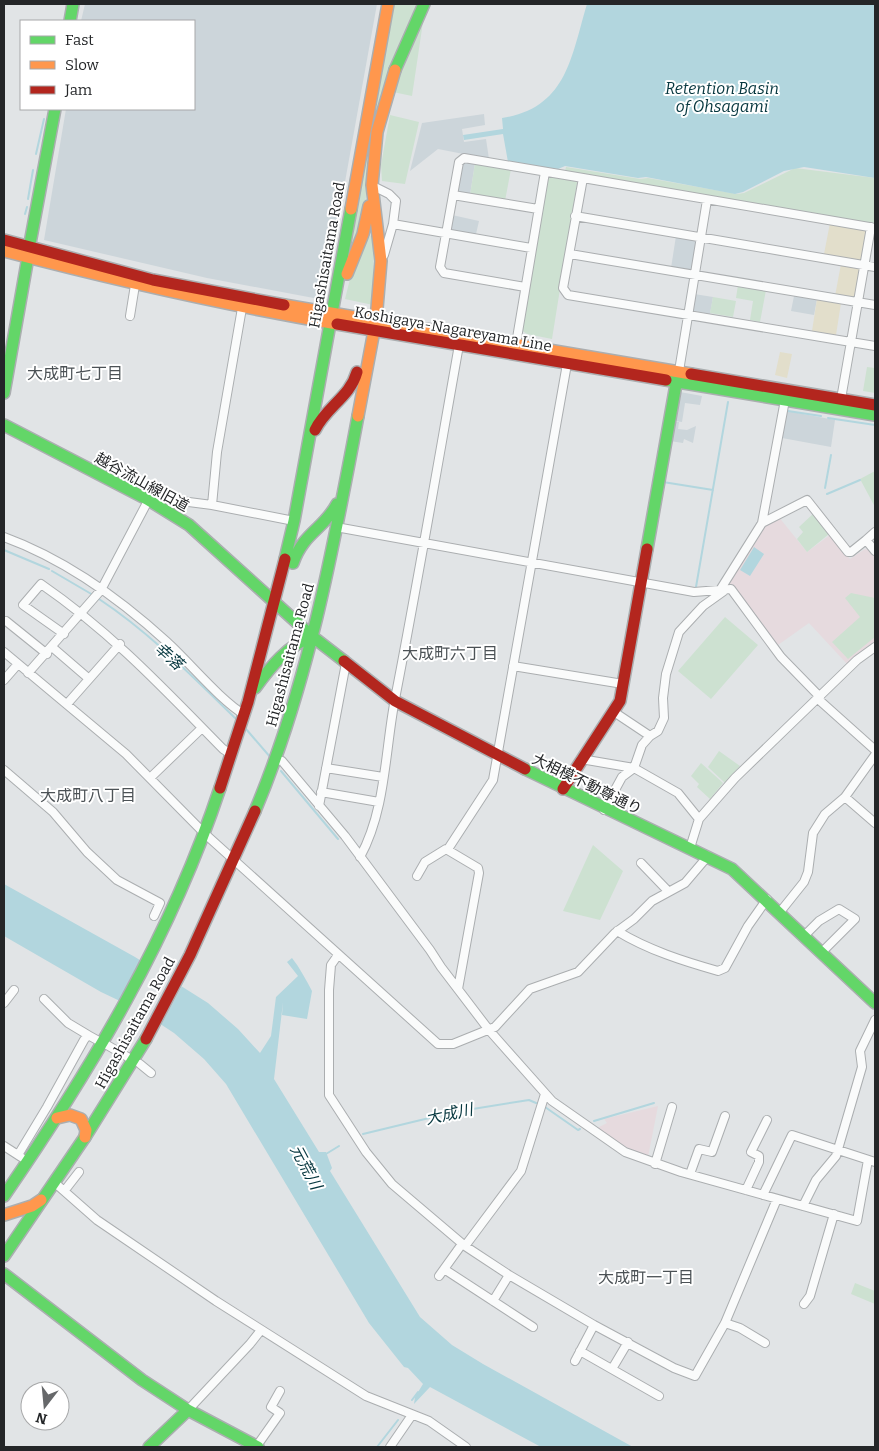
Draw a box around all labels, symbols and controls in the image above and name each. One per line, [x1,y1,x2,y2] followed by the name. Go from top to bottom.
[20,20,195,110] legend
[65,31,94,49] text: Fast
[65,56,100,74] text: Slow
[665,79,779,116] water label: Retention Basin of Ohsagami
[64,81,93,99] text: Jam
[305,181,349,329] street label: Higashisaitama Road
[353,303,553,355] street label: Koshigaya-Nagareyama Line
[27,364,123,383] district label: 大成町七丁目
[91,448,192,515] street label: 越谷流山線旧道
[262,581,318,729] street label: Higashisaitama Road
[151,638,189,676] water label: 幸落
[402,644,498,663] district label: 大成町六丁目
[529,750,645,818] street label: 大相模不動尊通り
[40,786,136,805] district label: 大成町八丁目
[91,954,179,1092] street label: Higashisaitama Road
[424,1099,476,1128] water label: 大成川
[286,1141,327,1194] water label: 元荒川
[598,1268,694,1287] district label: 大成町一丁目
[20,1381,70,1431] north arrow
[34,1408,49,1428] text: N

